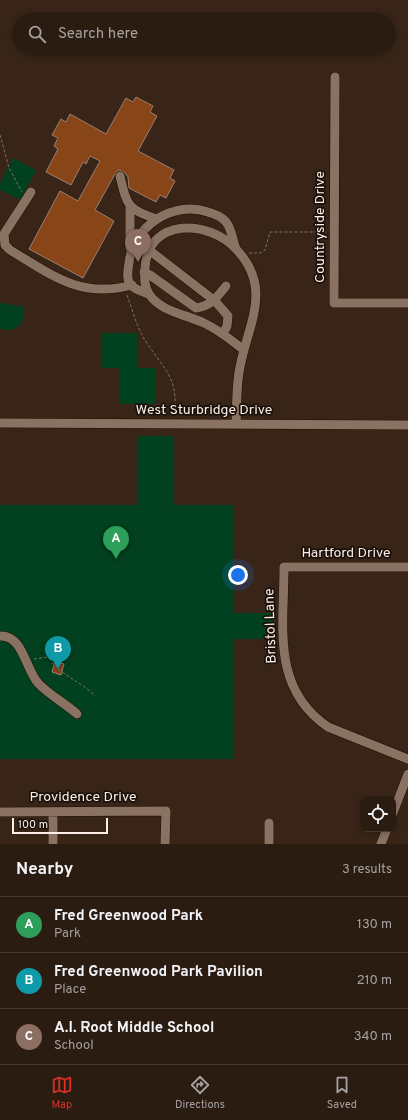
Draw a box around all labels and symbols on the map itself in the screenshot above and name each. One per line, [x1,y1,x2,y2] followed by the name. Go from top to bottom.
[312,171,329,283] street label: Countryside Drive
[125,229,151,262] pin: C
[136,402,272,419] street label: West Sturbridge Drive
[103,526,129,559] pin: A
[301,545,391,562] street label: Hartford Drive
[228,565,248,585] your location
[261,588,281,664] street label: Bristol Lane
[45,636,71,669] pin: B
[29,789,137,806] street label: Providence Drive
[12,816,108,835] scale bar

